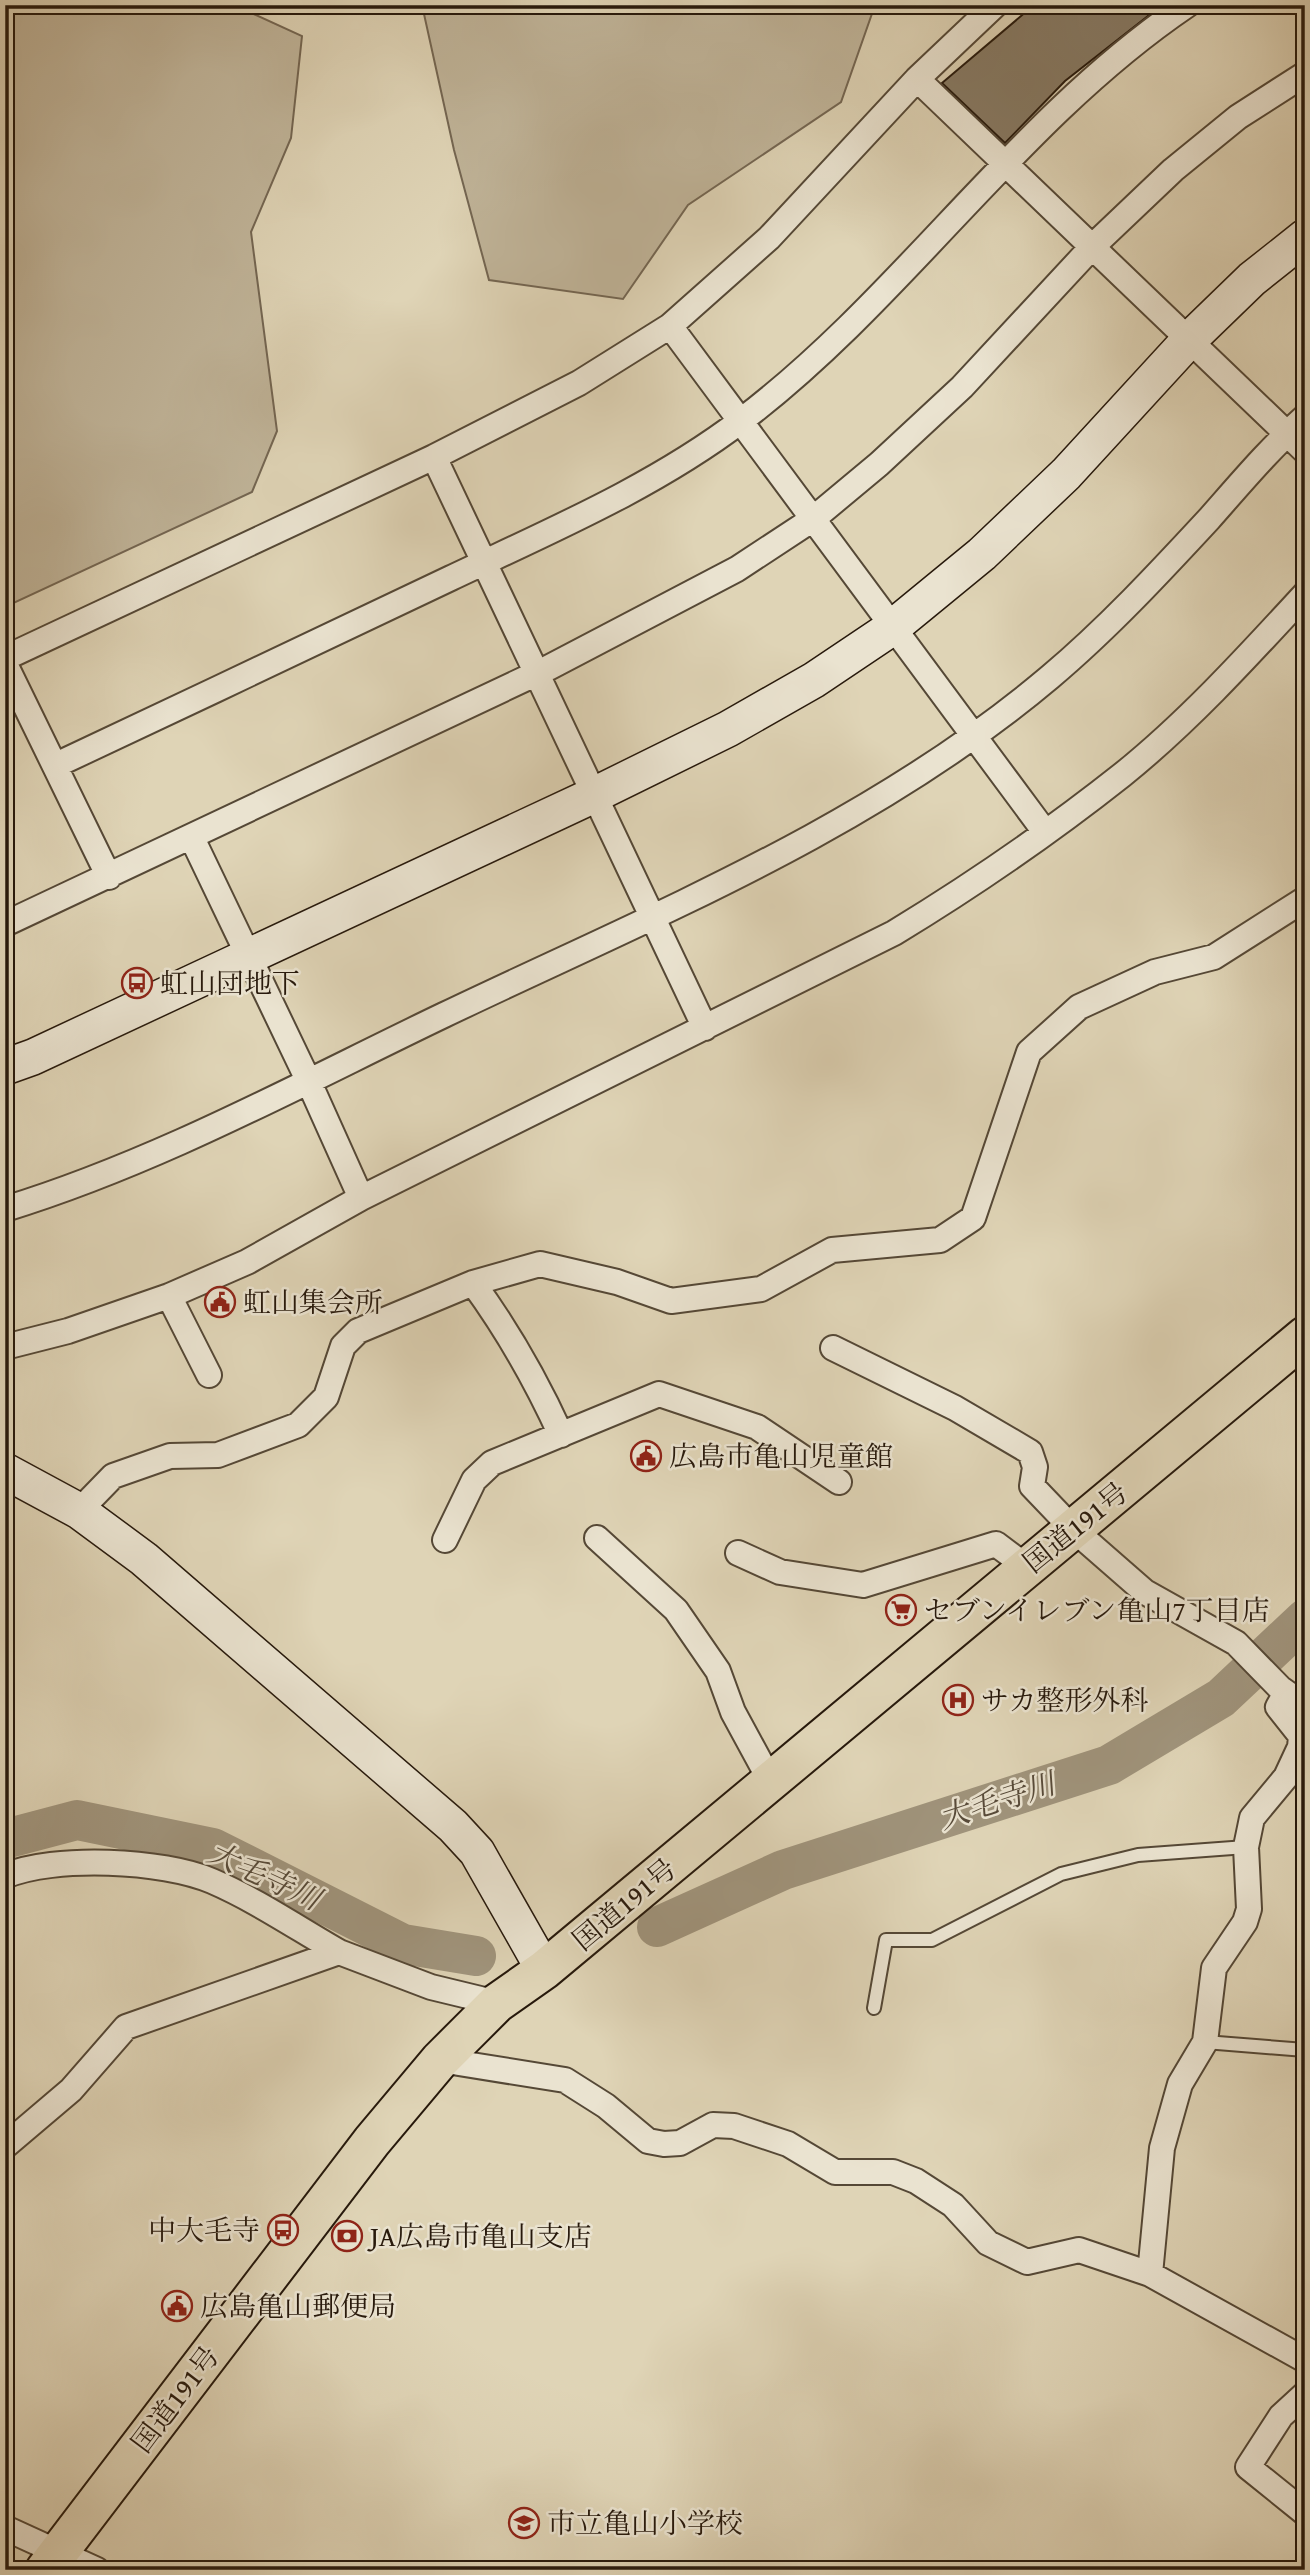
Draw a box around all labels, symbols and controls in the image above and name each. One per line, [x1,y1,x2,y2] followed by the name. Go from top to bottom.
[160,962,300,1003] place label: 虹山団地下
[120,966,154,1000] bus stop icon: 虹山団地下
[243,1281,383,1322] place label: 虹山集会所
[203,1285,237,1319] public building icon: 虹山集会所
[669,1435,893,1476] place label: 広島市亀山児童館
[629,1439,663,1473] public building icon: 広島市亀山児童館
[1013,1472,1136,1582] street label: 国道191号
[924,1589,1270,1630] place label: セブンイレブン亀山7丁目店
[884,1593,918,1627] supermarket icon: セブンイレブン亀山7丁目店
[981,1679,1148,1720] place label: サカ整形外科
[941,1683,975,1717] hospital icon: サカ整形外科
[933,1760,1063,1840] water label: 大毛寺川
[201,1830,331,1922] water label: 大毛寺川
[563,1848,685,1959] street label: 国道191号
[148,2209,260,2250] place label: 中大毛寺
[266,2213,300,2247] bus stop icon: 中大毛寺
[367,2215,592,2256] place label: JA広島市亀山支店
[330,2219,364,2253] bank icon: JA広島市亀山支店
[200,2285,396,2326] place label: 広島亀山郵便局
[160,2289,194,2323] public building icon: 広島亀山郵便局
[121,2337,228,2461] street label: 国道191号
[547,2502,743,2543] place label: 市立亀山小学校
[507,2506,541,2540] school or university icon: 市立亀山小学校

